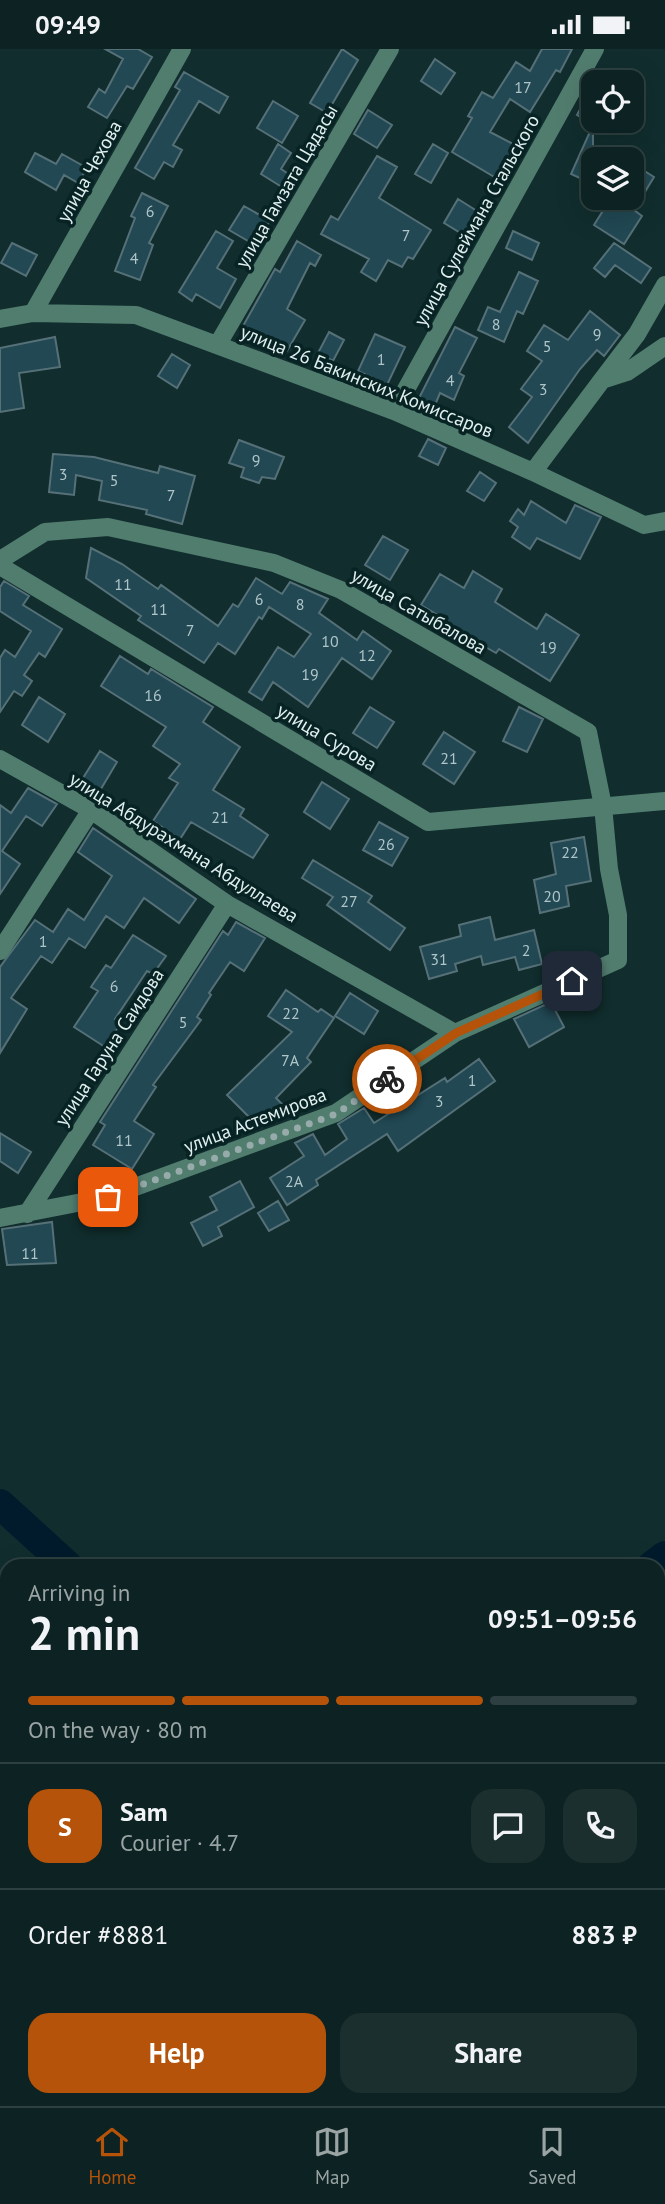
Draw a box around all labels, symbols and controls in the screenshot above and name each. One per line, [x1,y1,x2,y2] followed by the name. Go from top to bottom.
[35,8,101,41] text: 09:49
[581,70,644,210] map controls
[581,70,644,133] button: locate
[514,77,532,97] house number: 17
[229,100,343,272] street label: улица Гамзата Цадасы
[408,110,544,330] street label: улица Сулеймана Стальского
[51,116,127,226] street label: улица Чехова
[581,147,644,210] button: layers
[146,201,154,221] house number: 6
[402,225,410,245] house number: 7
[130,248,139,268] house number: 4
[492,314,500,334] house number: 8
[237,319,497,443] street label: улица 26 Бакинских Комиссаров
[593,324,601,344] house number: 9
[543,336,551,356] house number: 5
[377,349,385,369] house number: 1
[446,370,455,390] house number: 4
[539,379,547,399] house number: 3
[252,450,260,470] house number: 9
[59,464,67,484] house number: 3
[110,470,118,490] house number: 5
[167,485,175,505] house number: 7
[347,563,491,659] street label: улица Сатыбалова
[114,574,132,594] house number: 11
[255,589,263,609] house number: 6
[296,594,304,614] house number: 8
[150,599,168,619] house number: 11
[186,620,194,640] house number: 7
[321,631,339,651] house number: 10
[539,637,557,657] house number: 19
[358,645,376,665] house number: 12
[301,664,319,684] house number: 19
[144,685,162,705] house number: 16
[273,698,381,776] street label: улица Сурова
[440,748,458,768] house number: 21
[65,766,303,928] street label: улица Абдурахмана Абдуллаева
[211,807,229,827] house number: 21
[377,834,395,854] house number: 26
[561,842,579,862] house number: 22
[543,886,561,906] house number: 20
[340,891,358,911] house number: 27
[39,931,47,951] house number: 1
[522,940,530,960] house number: 2
[430,949,448,969] house number: 31
[542,951,602,1011] pin
[553,962,591,1000] icon: home
[49,964,169,1130] street label: улица Гаруна Саидова
[110,976,118,996] house number: 6
[282,1003,300,1023] house number: 22
[179,1012,187,1032] house number: 5
[352,1044,422,1114] courier
[281,1050,300,1070] house number: 7А
[368,1060,406,1098] icon: bike
[468,1070,476,1090] house number: 1
[180,1082,330,1158] street label: улица Астемирова
[435,1091,443,1111] house number: 3
[115,1130,133,1150] house number: 11
[78,1167,138,1227] pin
[285,1171,304,1191] house number: 2А
[89,1178,127,1216] icon: bag
[21,1243,39,1263] house number: 11
[28,1578,130,1607] text: Arriving in
[488,1602,637,1635] text: 09:51–09:56
[28,1603,140,1663] text: 2 min
[28,1715,207,1744] text: On the way · 80 m
[471,1789,545,1863] button: chat
[563,1789,637,1863] button: phone
[120,1795,168,1828] text: Sam
[58,1810,72,1843] text: S
[120,1828,239,1857] text: Courier · 4.7
[28,1918,168,1951] text: Order #8881
[571,1918,637,1951] text: 883 ₽
[28,2013,326,2093] button: Help
[340,2013,637,2093] button: Share
[88,2123,136,2189] tab: Home
[313,2123,351,2189] tab: Map
[528,2123,577,2189] tab: Saved

